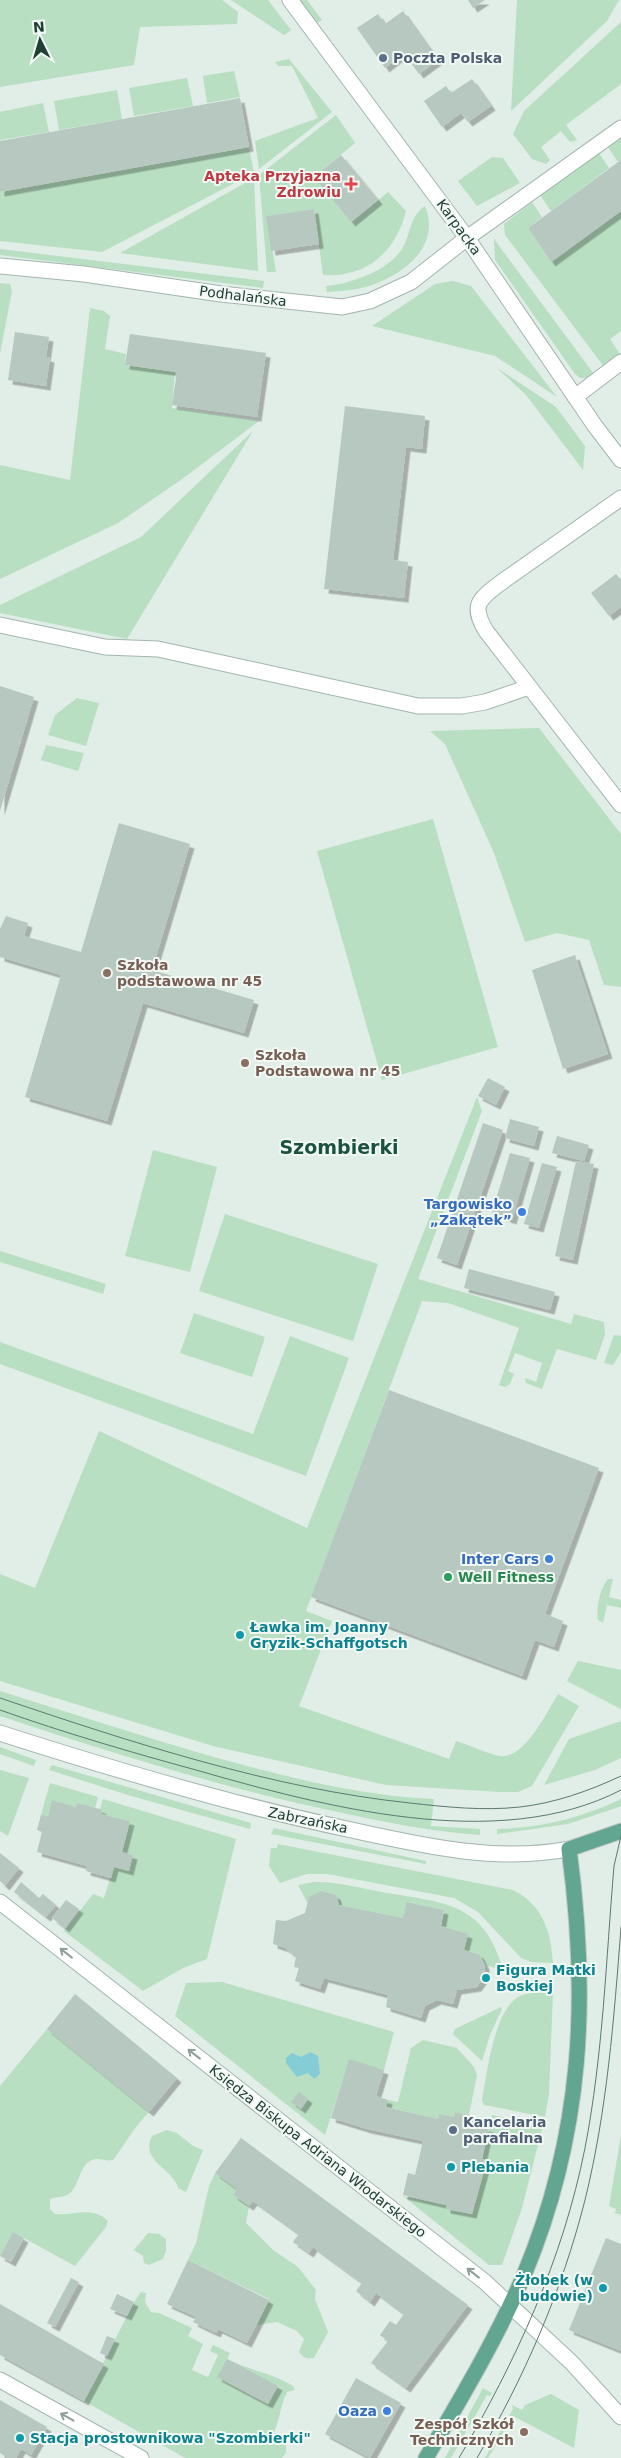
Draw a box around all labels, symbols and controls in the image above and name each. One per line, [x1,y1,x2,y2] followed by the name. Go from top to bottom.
[15,15,65,65] north arrow
[32,19,45,36] text: N
[393,50,502,66] place label: Poczta Polska
[377,52,389,64] marker: Poczta Polska
[204,168,341,200] place label: Apteka Przyjazna Zdrowiu
[345,178,357,190] marker: Apteka Przyjazna Zdrowiu
[433,196,485,258] street label: Karpacka
[198,283,288,309] street label: Podhalańska
[117,957,262,989] place label: Szkoła podstawowa nr 45
[101,967,113,979] marker: Szkoła podstawowa nr 45
[255,1047,400,1079] place label: Szkoła Podstawowa nr 45
[239,1057,251,1069] marker: Szkoła Podstawowa nr 45
[279,1136,399,1158] district label: Szombierki
[424,1196,512,1228] place label: Targowisko „Zakątek”
[516,1206,528,1218] marker: Targowisko „Zakątek”
[461,1551,539,1567] place label: Inter Cars
[543,1553,555,1565] marker: Inter Cars
[458,1569,554,1585] place label: Well Fitness
[442,1571,454,1583] marker: Well Fitness
[249,1619,408,1651] place label: Ławka im. Joanny Gryzik-Schaffgotsch
[234,1629,246,1641] marker: Ławka im. Joanny Gryzik-Schaffgotsch
[267,1804,349,1836] street label: Zabrzańska
[60,1948,73,1959] one-way arrow
[496,1962,596,1994] place label: Figura Matki Boskiej
[480,1972,492,1984] marker: Figura Matki Boskiej
[188,2048,201,2059] one-way arrow
[206,2061,430,2241] street label: Księdza Biskupa Adriana Włodarskiego
[463,2114,546,2146] place label: Kancelaria parafialna
[447,2124,459,2136] marker: Kancelaria parafialna
[461,2159,529,2175] place label: Plebania
[445,2161,457,2173] marker: Plebania
[467,2267,480,2278] one-way arrow
[515,2272,593,2304] place label: Żłobek (w budowie)
[597,2282,609,2294] marker: Żłobek (w budowie)
[338,2403,377,2419] place label: Oaza
[381,2405,393,2417] marker: Oaza
[61,2412,75,2422] one-way arrow
[410,2416,515,2448] place label: Zespół Szkół Technicznych
[518,2426,530,2438] marker: Zespół Szkół Technicznych
[30,2430,311,2446] place label: Stacja prostownikowa "Szombierki"
[14,2432,26,2444] marker: Stacja prostownikowa "Szombierki"

